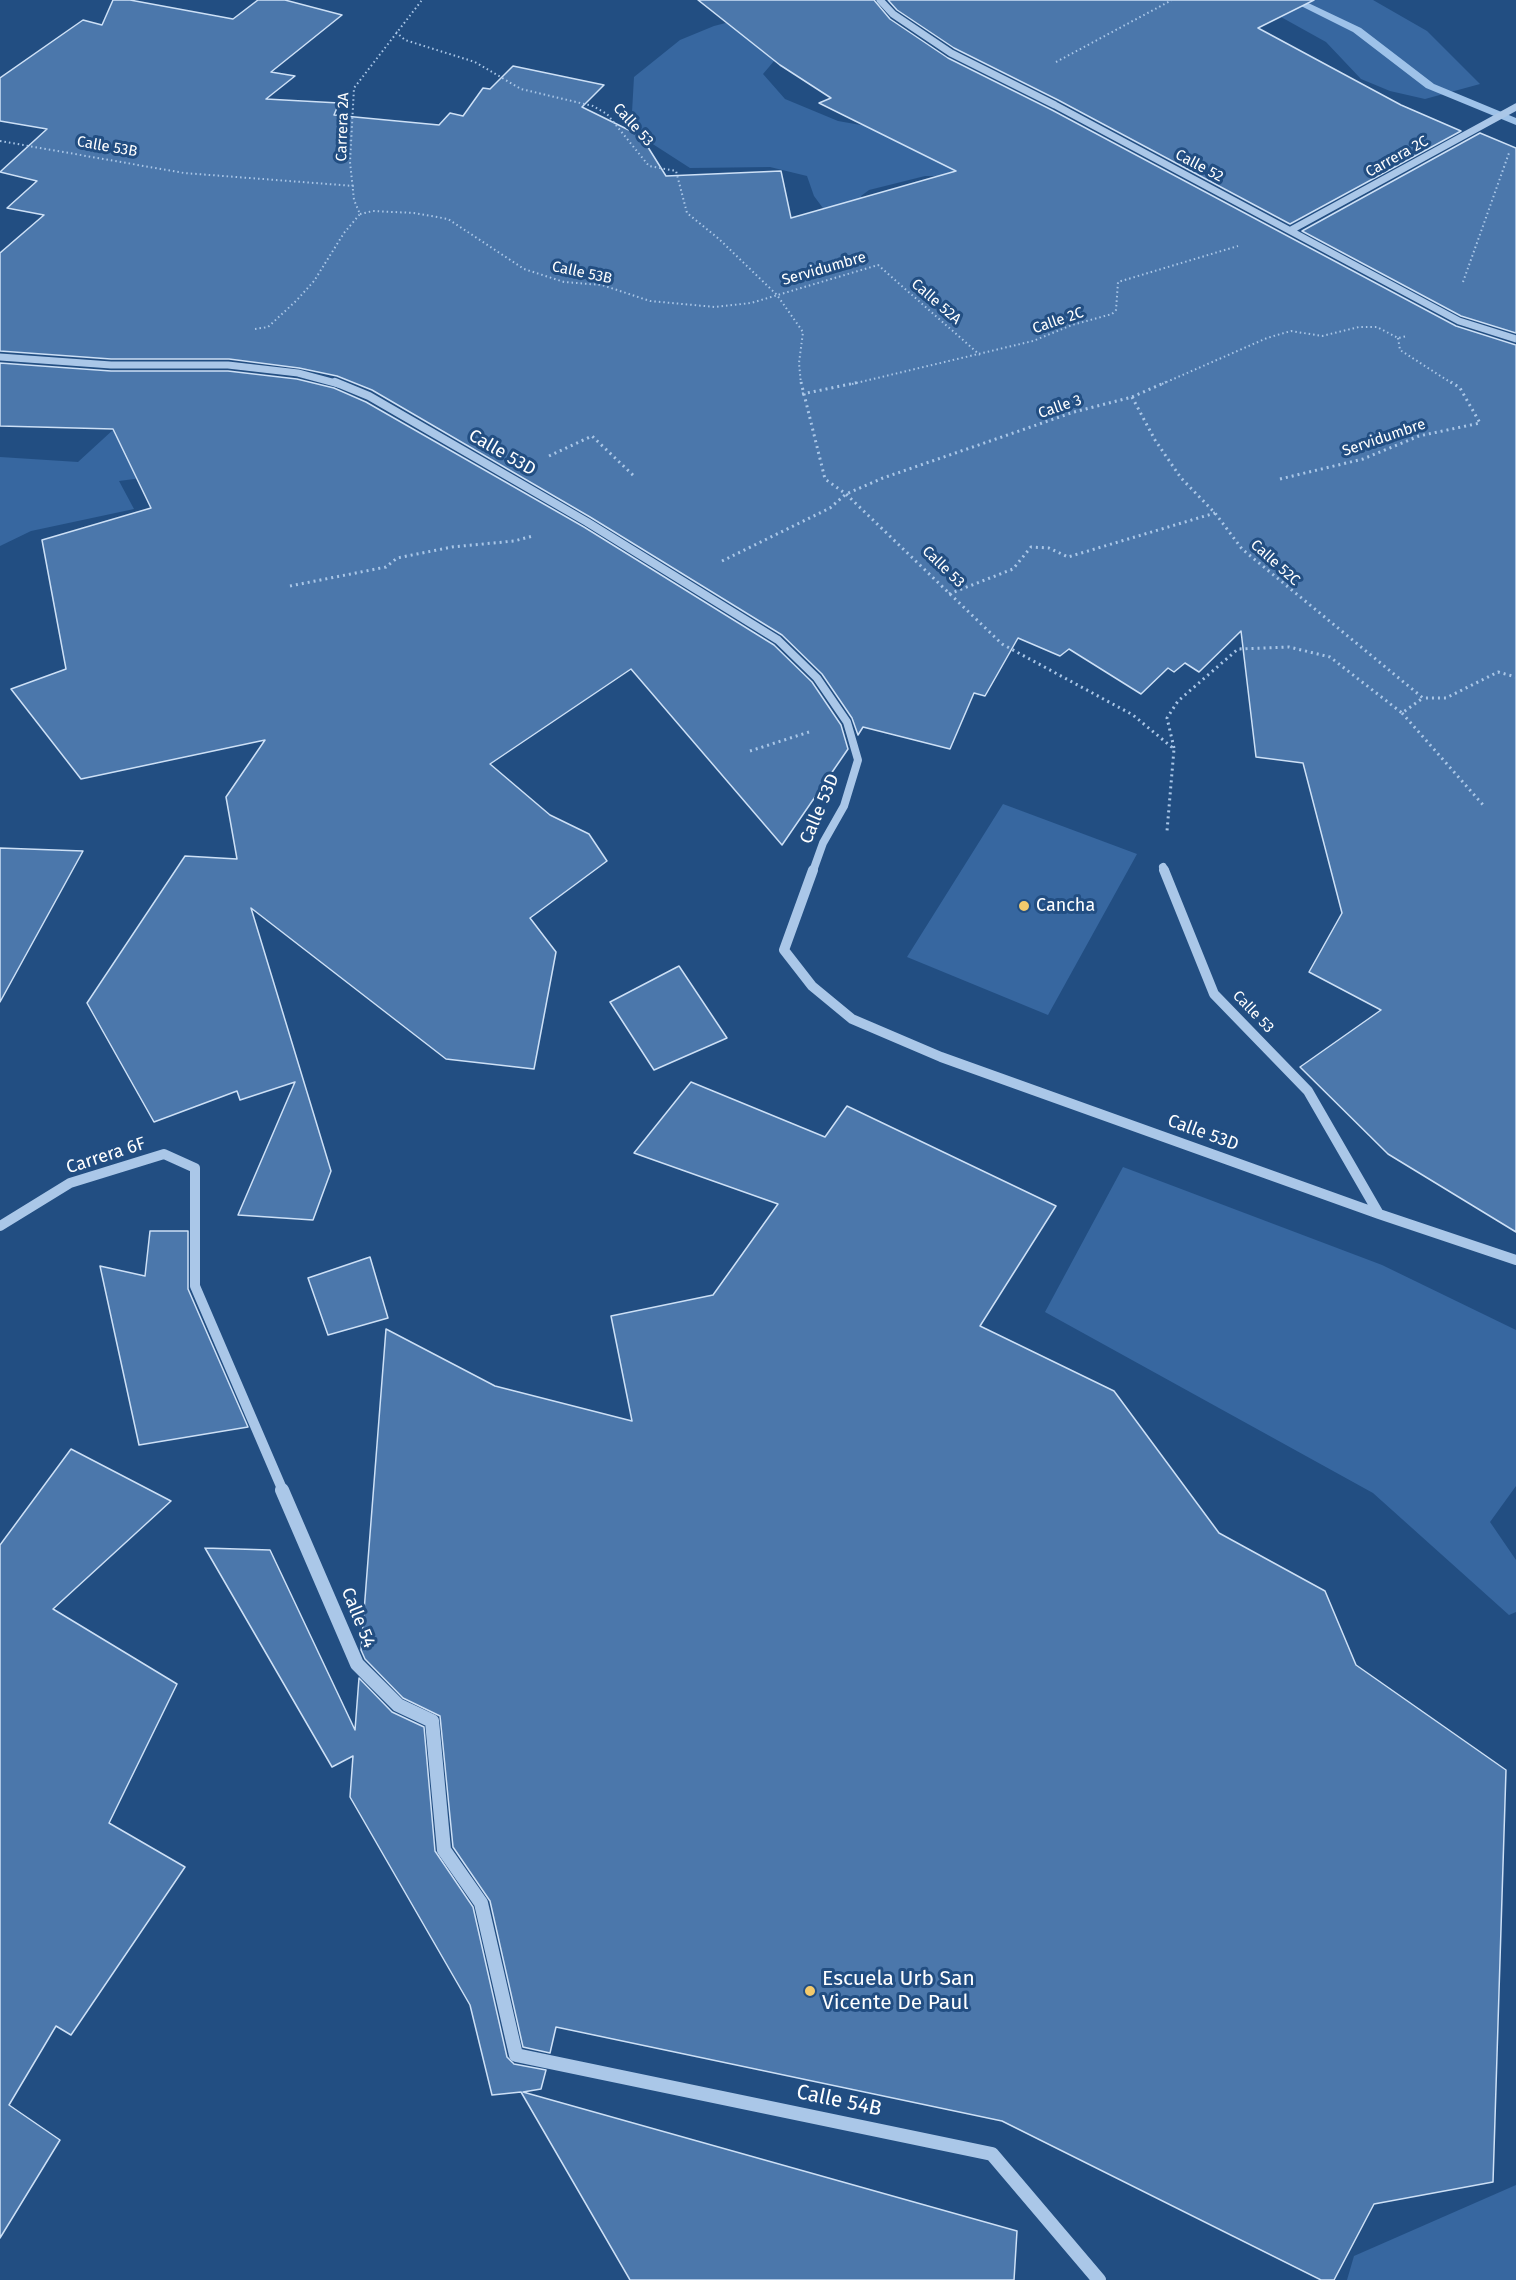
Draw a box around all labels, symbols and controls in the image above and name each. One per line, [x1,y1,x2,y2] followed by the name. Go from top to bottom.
[333,92,353,162] street label: Carrera 2A
[609,100,657,150] street label: Calle 53
[1363,132,1431,182] street label: Carrera 2C
[75,133,139,161] street label: Calle 53B
[1172,146,1226,186] street label: Calle 52
[780,248,868,290] street label: Servidumbre
[550,258,614,288] street label: Calle 53B
[907,275,965,329] street label: Calle 52A
[1030,304,1086,338] street label: Calle 2C
[1036,391,1084,423] street label: Calle 3
[1340,415,1428,461] street label: Servidumbre
[465,425,539,481] street label: Calle 53D
[1247,536,1303,590] street label: Calle 52C
[918,542,968,592] street label: Calle 53
[796,771,844,847] street label: Calle 53D
[1036,895,1095,917] place label: Cancha
[1017,899,1031,913] marker: Cancha
[1228,987,1278,1037] street label: Calle 53
[1165,1110,1241,1156] street label: Calle 53D
[64,1133,148,1179] street label: Carrera 6F
[336,1585,380,1651] street label: Calle 54
[822,1966,975,2016] place label: Escuela Urb San Vicente De Paul
[803,1984,817,1998] marker: Escuela Urb San Vicente De Paul
[794,2080,884,2122] street label: Calle 54B

